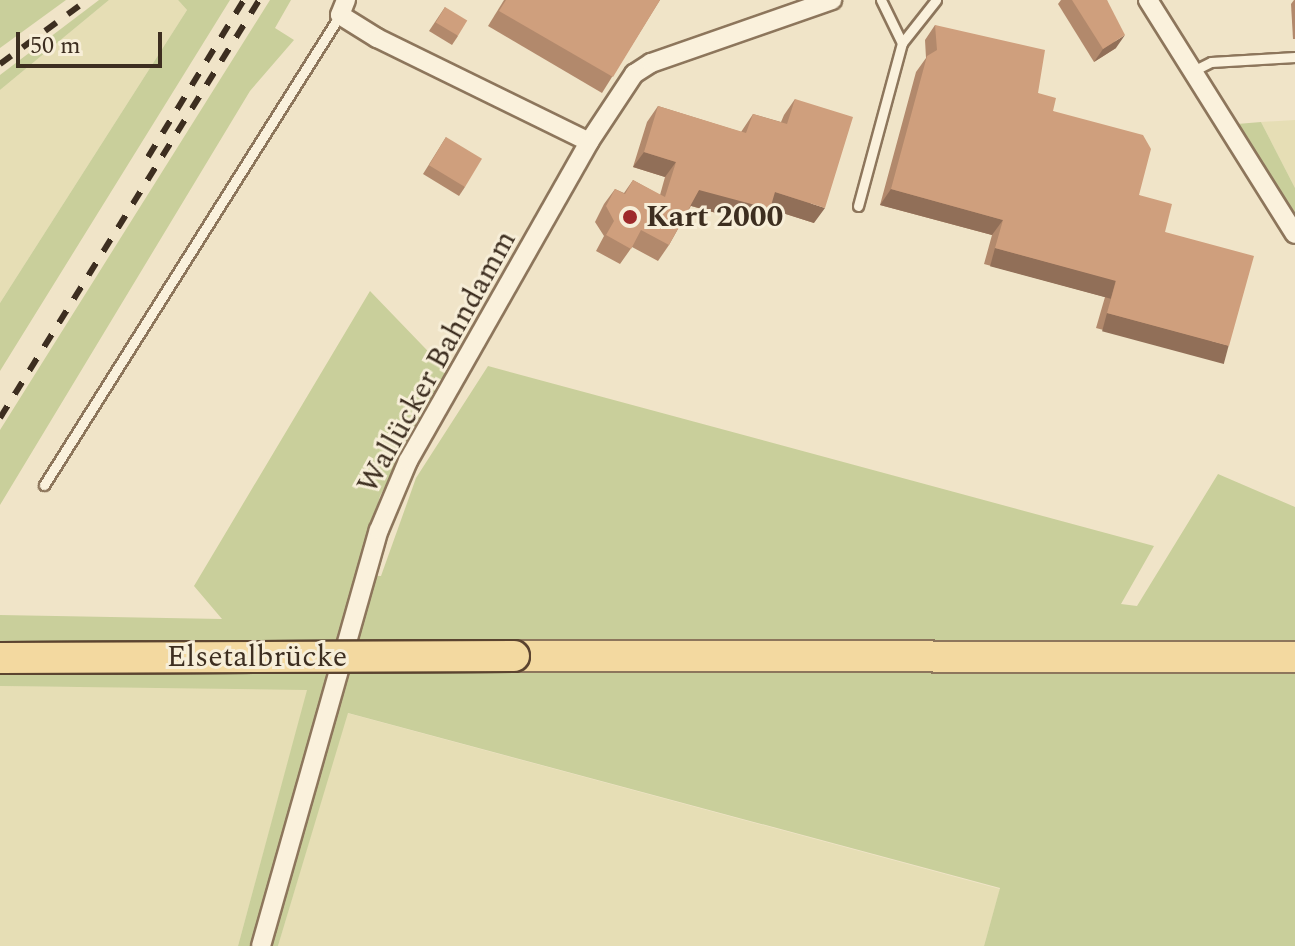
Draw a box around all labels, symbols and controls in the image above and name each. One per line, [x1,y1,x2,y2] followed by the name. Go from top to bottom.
[20,16,166,66] scale bar
[30,28,81,64] text: 50 m
[646,199,783,235] place label: Kart 2000
[621,208,639,226] marker: Kart 2000
[350,224,524,500] street label: Wallücker Bahndamm
[167,639,347,675] street label: Elsetalbrücke

